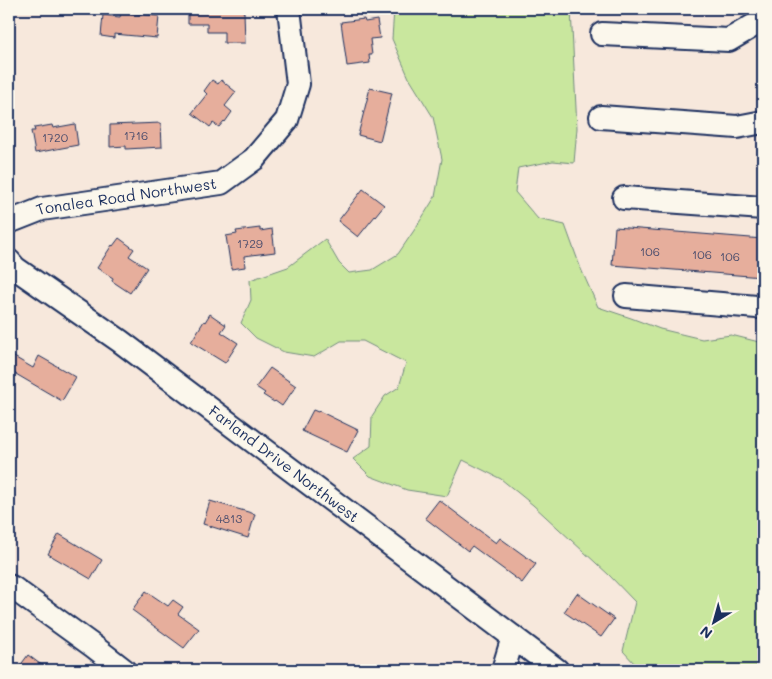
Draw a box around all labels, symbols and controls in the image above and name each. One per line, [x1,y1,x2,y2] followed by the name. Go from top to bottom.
[124,127,148,143] house number: 1716
[42,129,69,145] house number: 1720
[33,173,218,219] street label: Tonalea Road Northwest
[237,235,263,251] house number: 1729
[640,243,660,259] house number: 106
[692,246,712,262] house number: 106
[720,248,740,264] house number: 106
[205,400,363,526] street label: Farland Drive Northwest
[216,510,242,526] house number: 4813
[690,596,740,646] north arrow
[696,622,716,644] text: N

